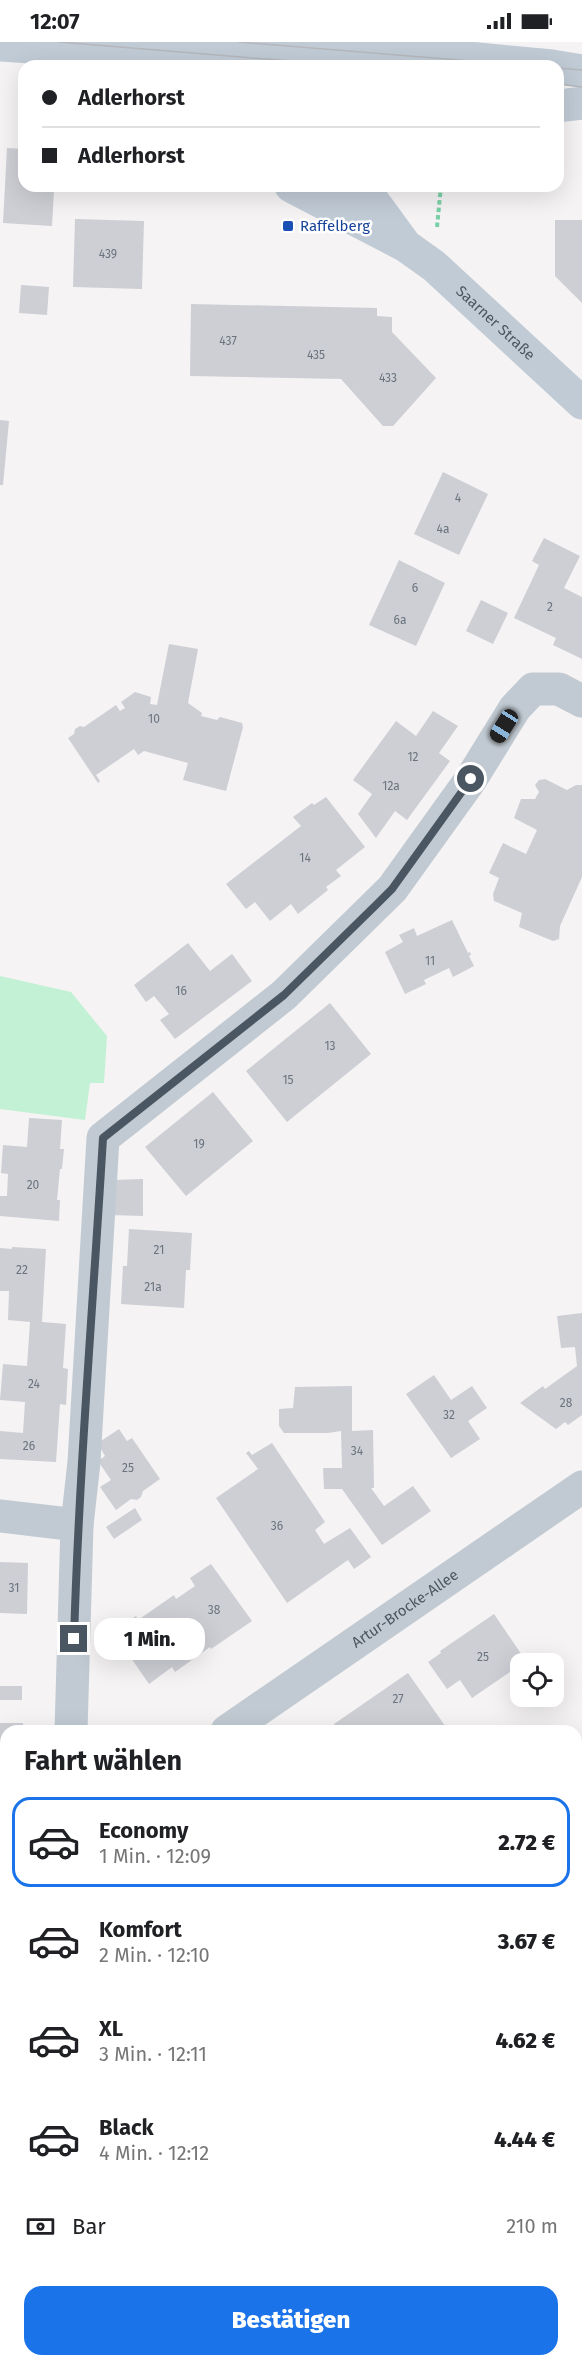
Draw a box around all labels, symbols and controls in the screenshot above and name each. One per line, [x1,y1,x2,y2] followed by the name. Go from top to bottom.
[30,8,80,35] text: 12:07
[78,84,185,111] text: Adlerhorst
[78,142,185,169] text: Adlerhorst
[300,217,370,235] place label: Raffelberg
[281,219,295,233] marker: Raffelberg
[99,247,117,261] house number: 439
[452,282,539,364] street label: Saarner Straße
[219,334,237,348] house number: 437
[307,348,325,362] house number: 435
[379,371,397,385] house number: 433
[455,491,462,505] house number: 4
[437,522,449,536] house number: 4a
[412,581,418,595] house number: 6
[547,600,553,614] house number: 2
[394,613,406,627] house number: 6a
[487,706,521,746] car
[148,712,160,726] house number: 10
[407,750,419,764] house number: 12
[457,765,484,792] route start
[382,779,400,793] house number: 12a
[299,851,311,865] house number: 14
[425,954,435,968] house number: 11
[175,984,187,998] house number: 16
[324,1039,336,1053] house number: 13
[282,1073,294,1087] house number: 15
[193,1137,205,1151] house number: 19
[27,1178,40,1192] house number: 20
[154,1243,164,1257] house number: 21
[16,1263,28,1277] house number: 22
[144,1280,162,1294] house number: 21a
[28,1377,41,1391] house number: 24
[560,1396,573,1410] house number: 28
[443,1408,455,1422] house number: 32
[23,1439,35,1453] house number: 26
[351,1444,364,1458] house number: 34
[122,1461,134,1475] house number: 25
[271,1519,283,1533] house number: 36
[348,1566,462,1652] street label: Artur-Brocke-Allee
[9,1581,19,1595] house number: 31
[208,1603,221,1617] house number: 38
[95,1618,206,1660] callout: 1 Min.
[60,1625,87,1652] route end
[124,1627,175,1651] text: 1 Min.
[477,1650,489,1664] house number: 25
[510,1653,564,1707] map controls
[510,1653,564,1707] button: locate
[392,1692,404,1706] house number: 27
[24,1745,182,1777] text: Fahrt wählen
[27,1815,81,1869] icon: car
[99,1817,188,1844] text: Economy
[498,1829,555,1856] text: 2.72 €
[99,1844,211,1868] text: 1 Min. · 12:09
[27,1914,81,1968] icon: car
[99,1916,182,1943] text: Komfort
[498,1928,555,1955] text: 3.67 €
[99,1943,210,1967] text: 2 Min. · 12:10
[27,2013,81,2067] icon: car
[99,2015,123,2042] text: XL
[495,2027,555,2054] text: 4.62 €
[99,2042,207,2066] text: 3 Min. · 12:11
[27,2112,81,2166] icon: car
[99,2114,154,2141] text: Black
[494,2126,555,2153] text: 4.44 €
[99,2141,209,2165] text: 4 Min. · 12:12
[24,2210,57,2243] icon: cash
[72,2213,106,2240] text: Bar
[506,2214,558,2238] text: 210 m
[24,2286,558,2355] button: Bestätigen

